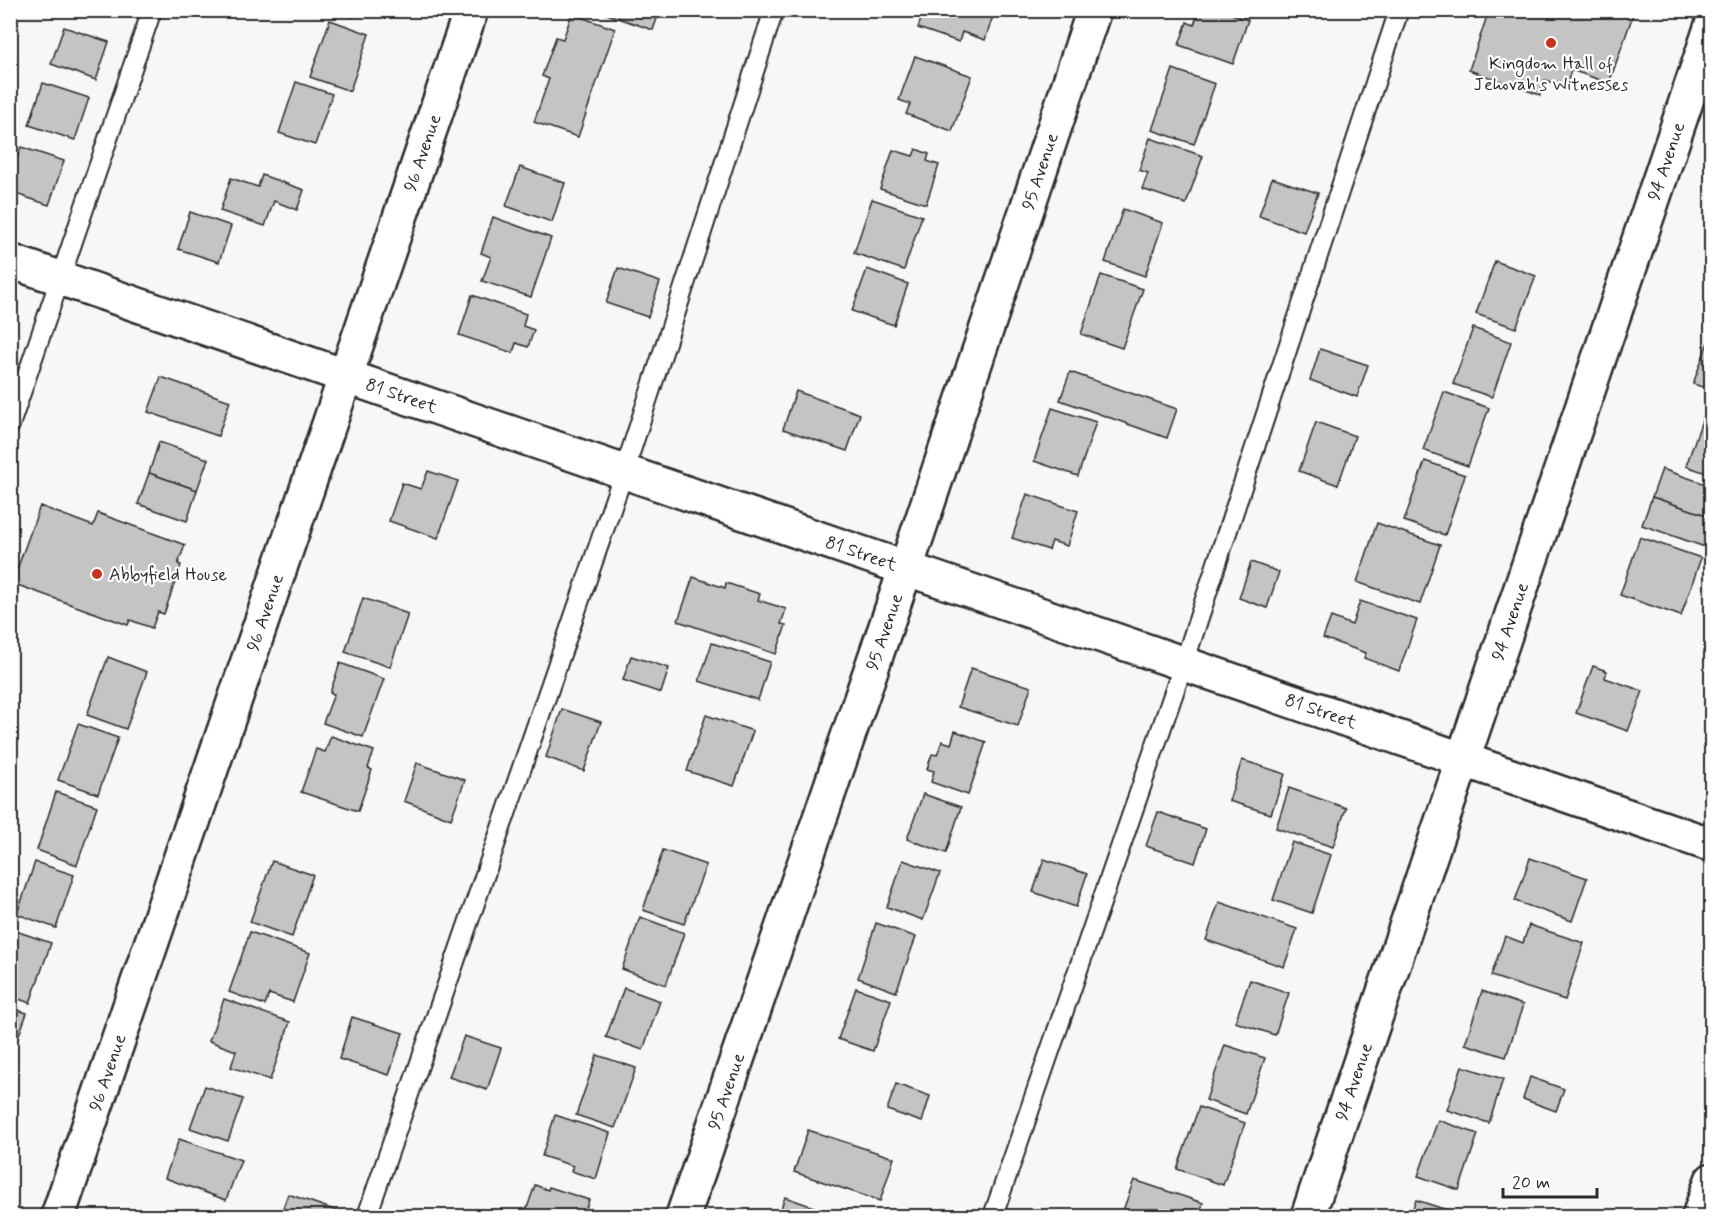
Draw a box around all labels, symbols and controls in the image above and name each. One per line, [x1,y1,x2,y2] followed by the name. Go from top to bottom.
[1544,36,1558,50] marker: Kingdom Hall of Jehovah's Witnesses
[1473,52,1629,97] place label: Kingdom Hall of Jehovah's Witnesses
[399,111,447,195] street label: 96 Avenue
[1642,119,1691,204] street label: 94 Avenue
[1017,130,1065,213] street label: 95 Avenue
[362,373,441,420] street label: 81 Street
[822,531,900,578] street label: 81 Street
[109,563,227,587] place label: Abbyfield House
[90,567,104,581] marker: Abbyfield House
[241,571,290,655] street label: 96 Avenue
[1486,579,1535,664] street label: 94 Avenue
[861,590,909,674] street label: 95 Avenue
[1282,688,1360,735] street label: 81 Street
[84,1031,133,1114] street label: 96 Avenue
[1330,1039,1379,1124] street label: 94 Avenue
[703,1050,751,1133] street label: 95 Avenue
[1503,1161,1598,1199] scale bar
[1512,1171,1550,1195] text: 20 m

